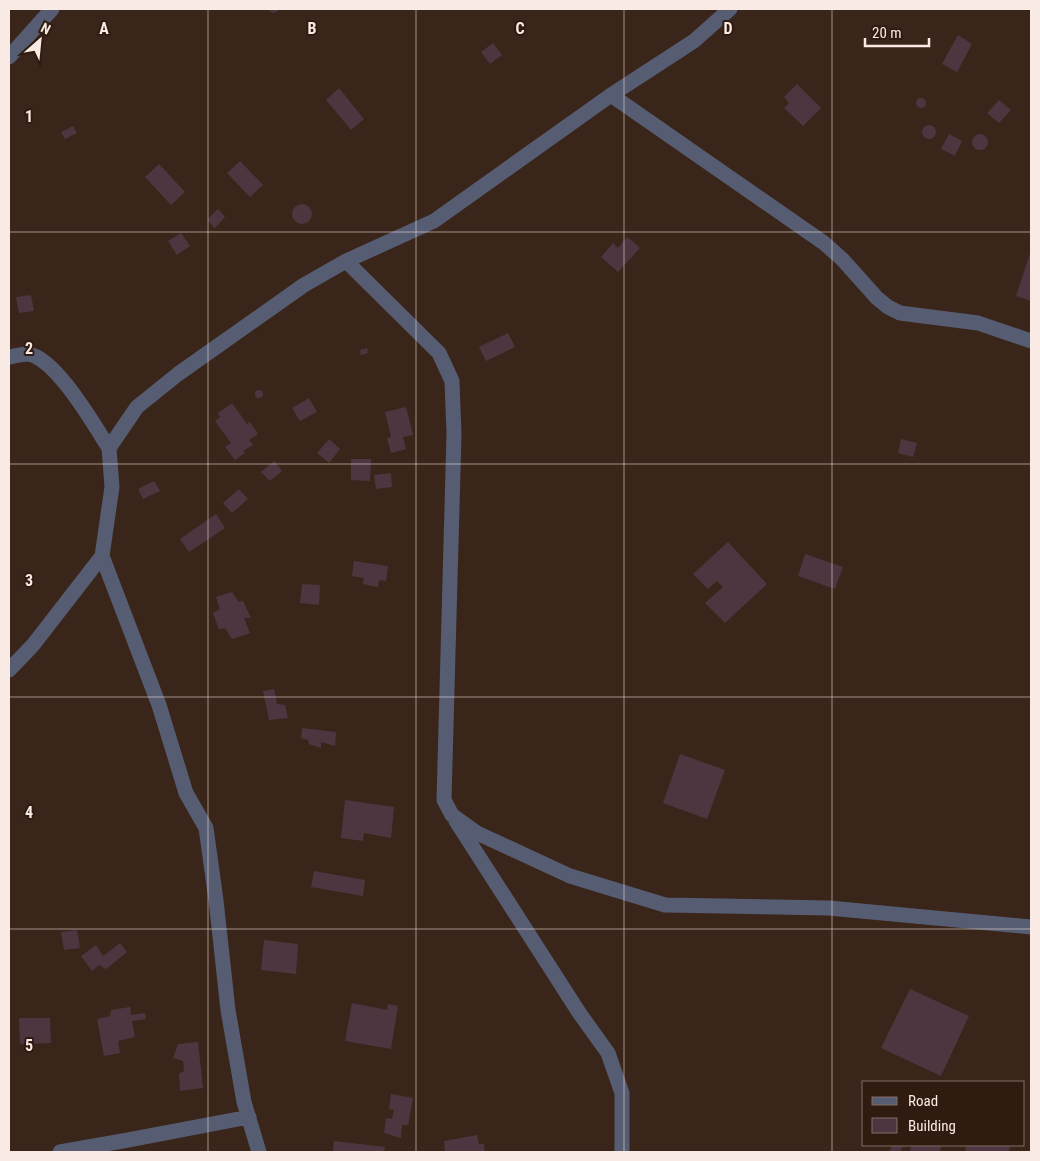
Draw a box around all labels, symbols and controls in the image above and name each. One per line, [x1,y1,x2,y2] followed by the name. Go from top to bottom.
[15,15,65,65] north arrow
[865,15,929,47] scale bar
[38,19,53,37] text: N
[99,19,109,38] text: A
[308,19,317,38] text: B
[515,19,525,38] text: C
[723,19,733,38] text: D
[872,24,902,42] text: 20 m
[25,107,33,126] text: 1
[25,339,33,358] text: 2
[25,571,33,590] text: 3
[25,803,33,822] text: 4
[25,1036,33,1055] text: 5
[862,1081,1025,1146] legend
[908,1092,938,1110] text: Road
[908,1117,956,1135] text: Building

